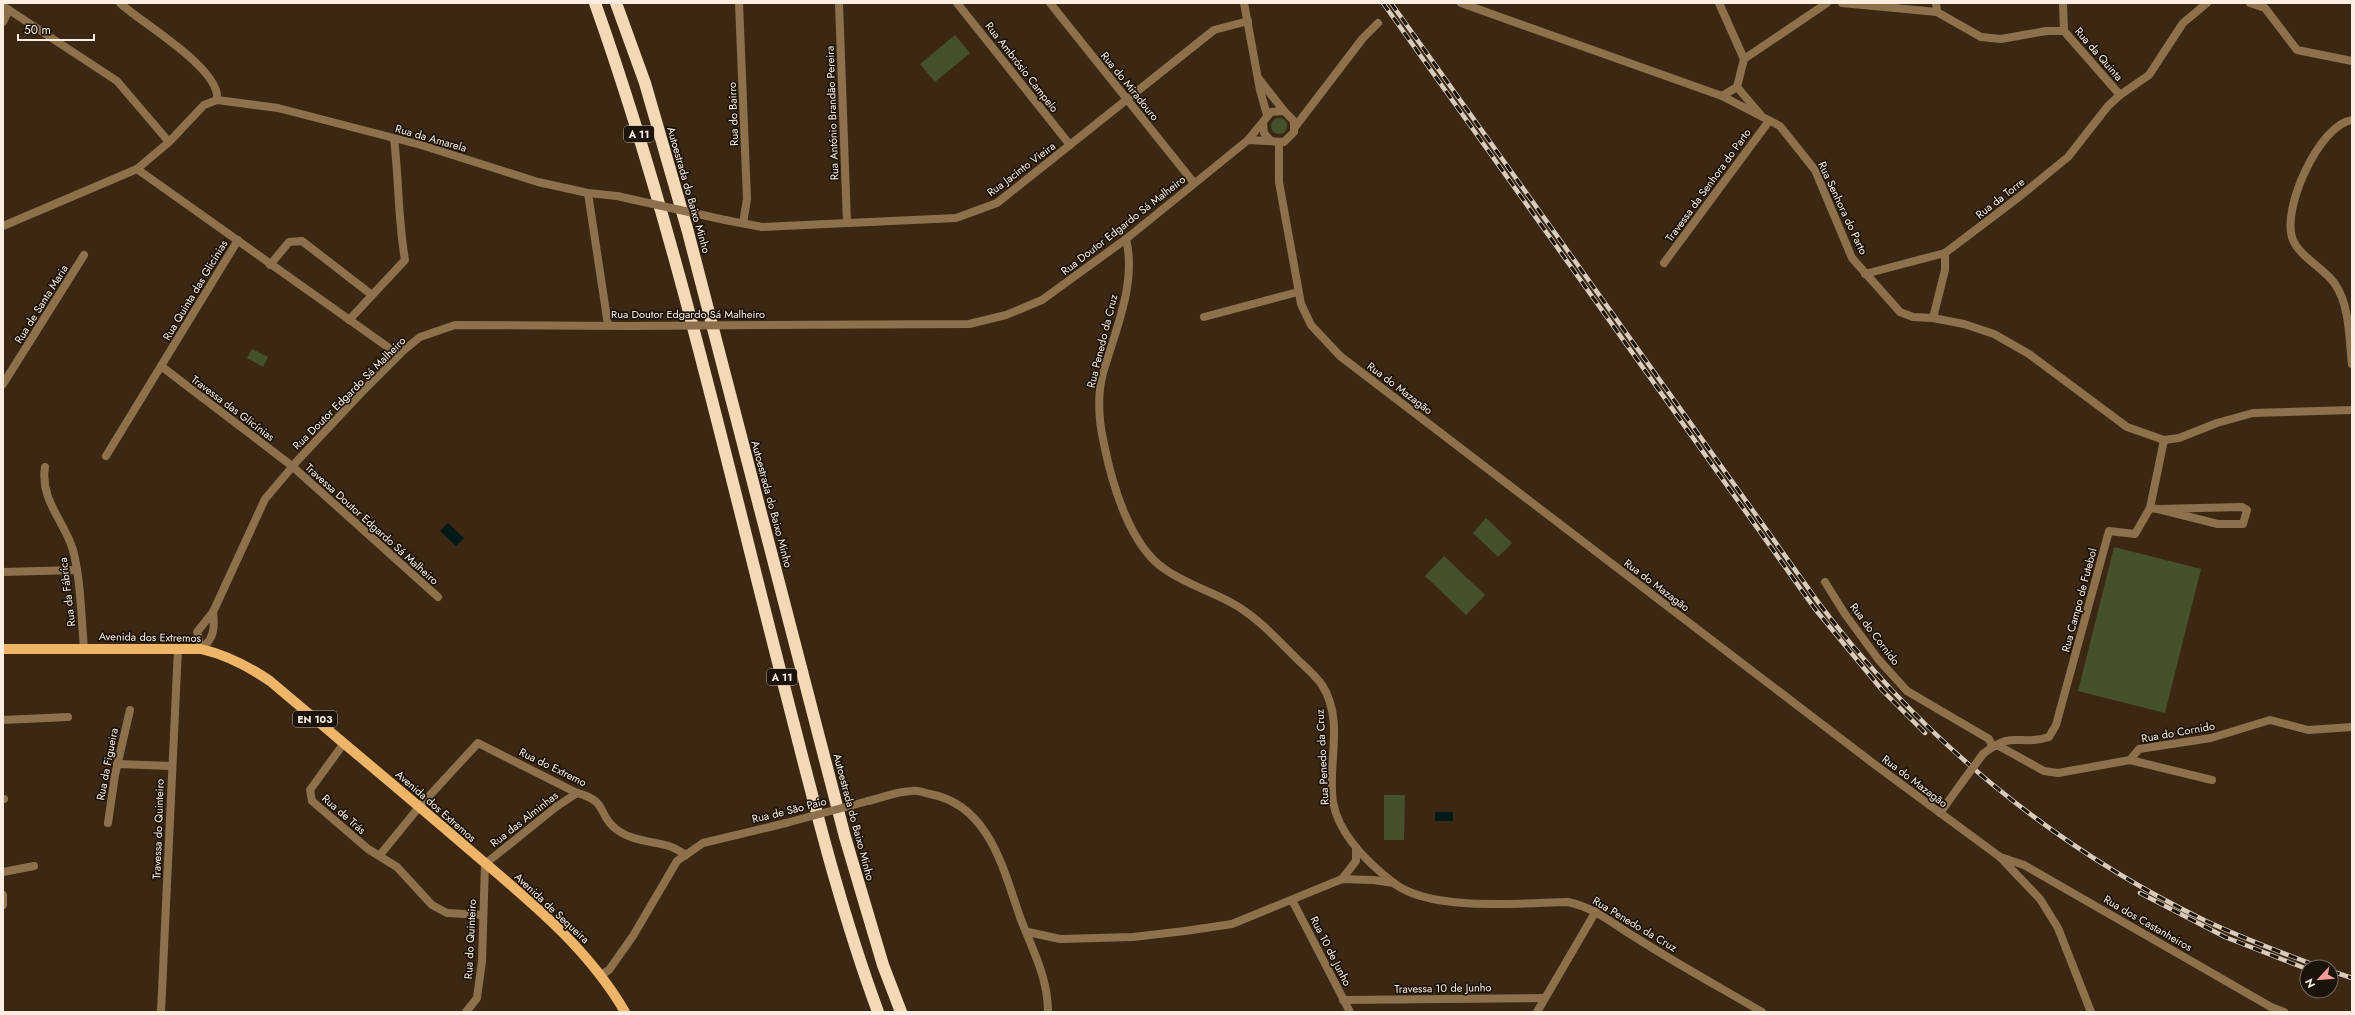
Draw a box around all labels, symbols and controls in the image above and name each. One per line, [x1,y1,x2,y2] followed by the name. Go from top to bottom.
[18,16,94,42] scale bar
[982,18,1062,116] street label: Rua Ambrósio Campelo
[24,21,51,39] text: 50 m
[2071,24,2127,84] street label: Rua da Quinta
[822,45,842,181] street label: Rua António Brandão Pereira
[1097,48,1163,124] street label: Rua do Miradouro
[724,82,742,146] street label: Rua do Bairro
[393,120,469,156] street label: Rua da Amarela
[663,125,715,255] street label: Autoestrada do Baixo Minho
[1661,125,1755,245] street label: Travessa da Senhora do Parto
[624,126,654,142] road number: A 11
[983,138,1059,200] street label: Rua Jacinto Vieira
[1814,159,1872,257] street label: Rua Senhora do Parto
[1057,171,1189,279] street label: Rua Doutor Edgardo Sá Malheiro
[1972,174,2028,222] street label: Rua da Torre
[159,236,232,343] street label: Rua Quinta das Glicínias
[10,262,72,346] street label: Rua de Santa Maria
[1083,293,1121,389] street label: Rua Penedo da Cruz
[611,306,765,322] street label: Rua Doutor Edgardo Sá Malheiro
[289,333,409,453] street label: Rua Doutor Edgardo Sá Malheiro
[1364,358,1436,418] street label: Rua do Mazagão
[188,371,278,445] street label: Travessa das Glicínias
[747,439,797,569] street label: Autoestrada do Baixo Minho
[302,460,442,588] street label: Travessa Doutor Edgardo Sá Malheiro
[2057,546,2101,654] street label: Rua Campo de Futebol
[1621,555,1693,615] street label: Rua do Mazagão
[55,556,79,628] street label: Rua da Fábrica
[1846,600,1904,668] street label: Rua do Cornido
[99,628,202,646] street label: Avenida dos Extremos
[767,669,797,685] road number: A 11
[1312,709,1332,805] street label: Rua Penedo da Cruz
[293,711,337,727] road number: EN 103
[2140,718,2216,746] street label: Rua do Cornido
[92,726,122,802] street label: Rua da Figueira
[517,744,589,790] street label: Rua do Extremo
[1879,751,1951,811] street label: Rua do Mazagão
[829,752,879,882] street label: Autoestrada do Baixo Minho
[392,766,480,846] street label: Avenida dos Extremos
[148,779,168,879] street label: Travessa do Quinteiro
[487,787,562,851] street label: Rua das Alminhas
[319,790,370,838] street label: Rua de Trás
[750,793,828,827] street label: Rua de São Paio
[511,869,593,947] street label: Avenida de Sequeira
[2101,891,2196,955] street label: Rua dos Castanheiros
[1590,892,1680,956] street label: Rua Penedo da Cruz
[460,899,480,979] street label: Rua do Quinteiro
[1306,913,1356,989] street label: Rua 10 de Junho
[2299,959,2339,999] north arrow
[2301,976,2319,991] text: N
[1394,979,1492,997] street label: Travessa 10 de Junho

